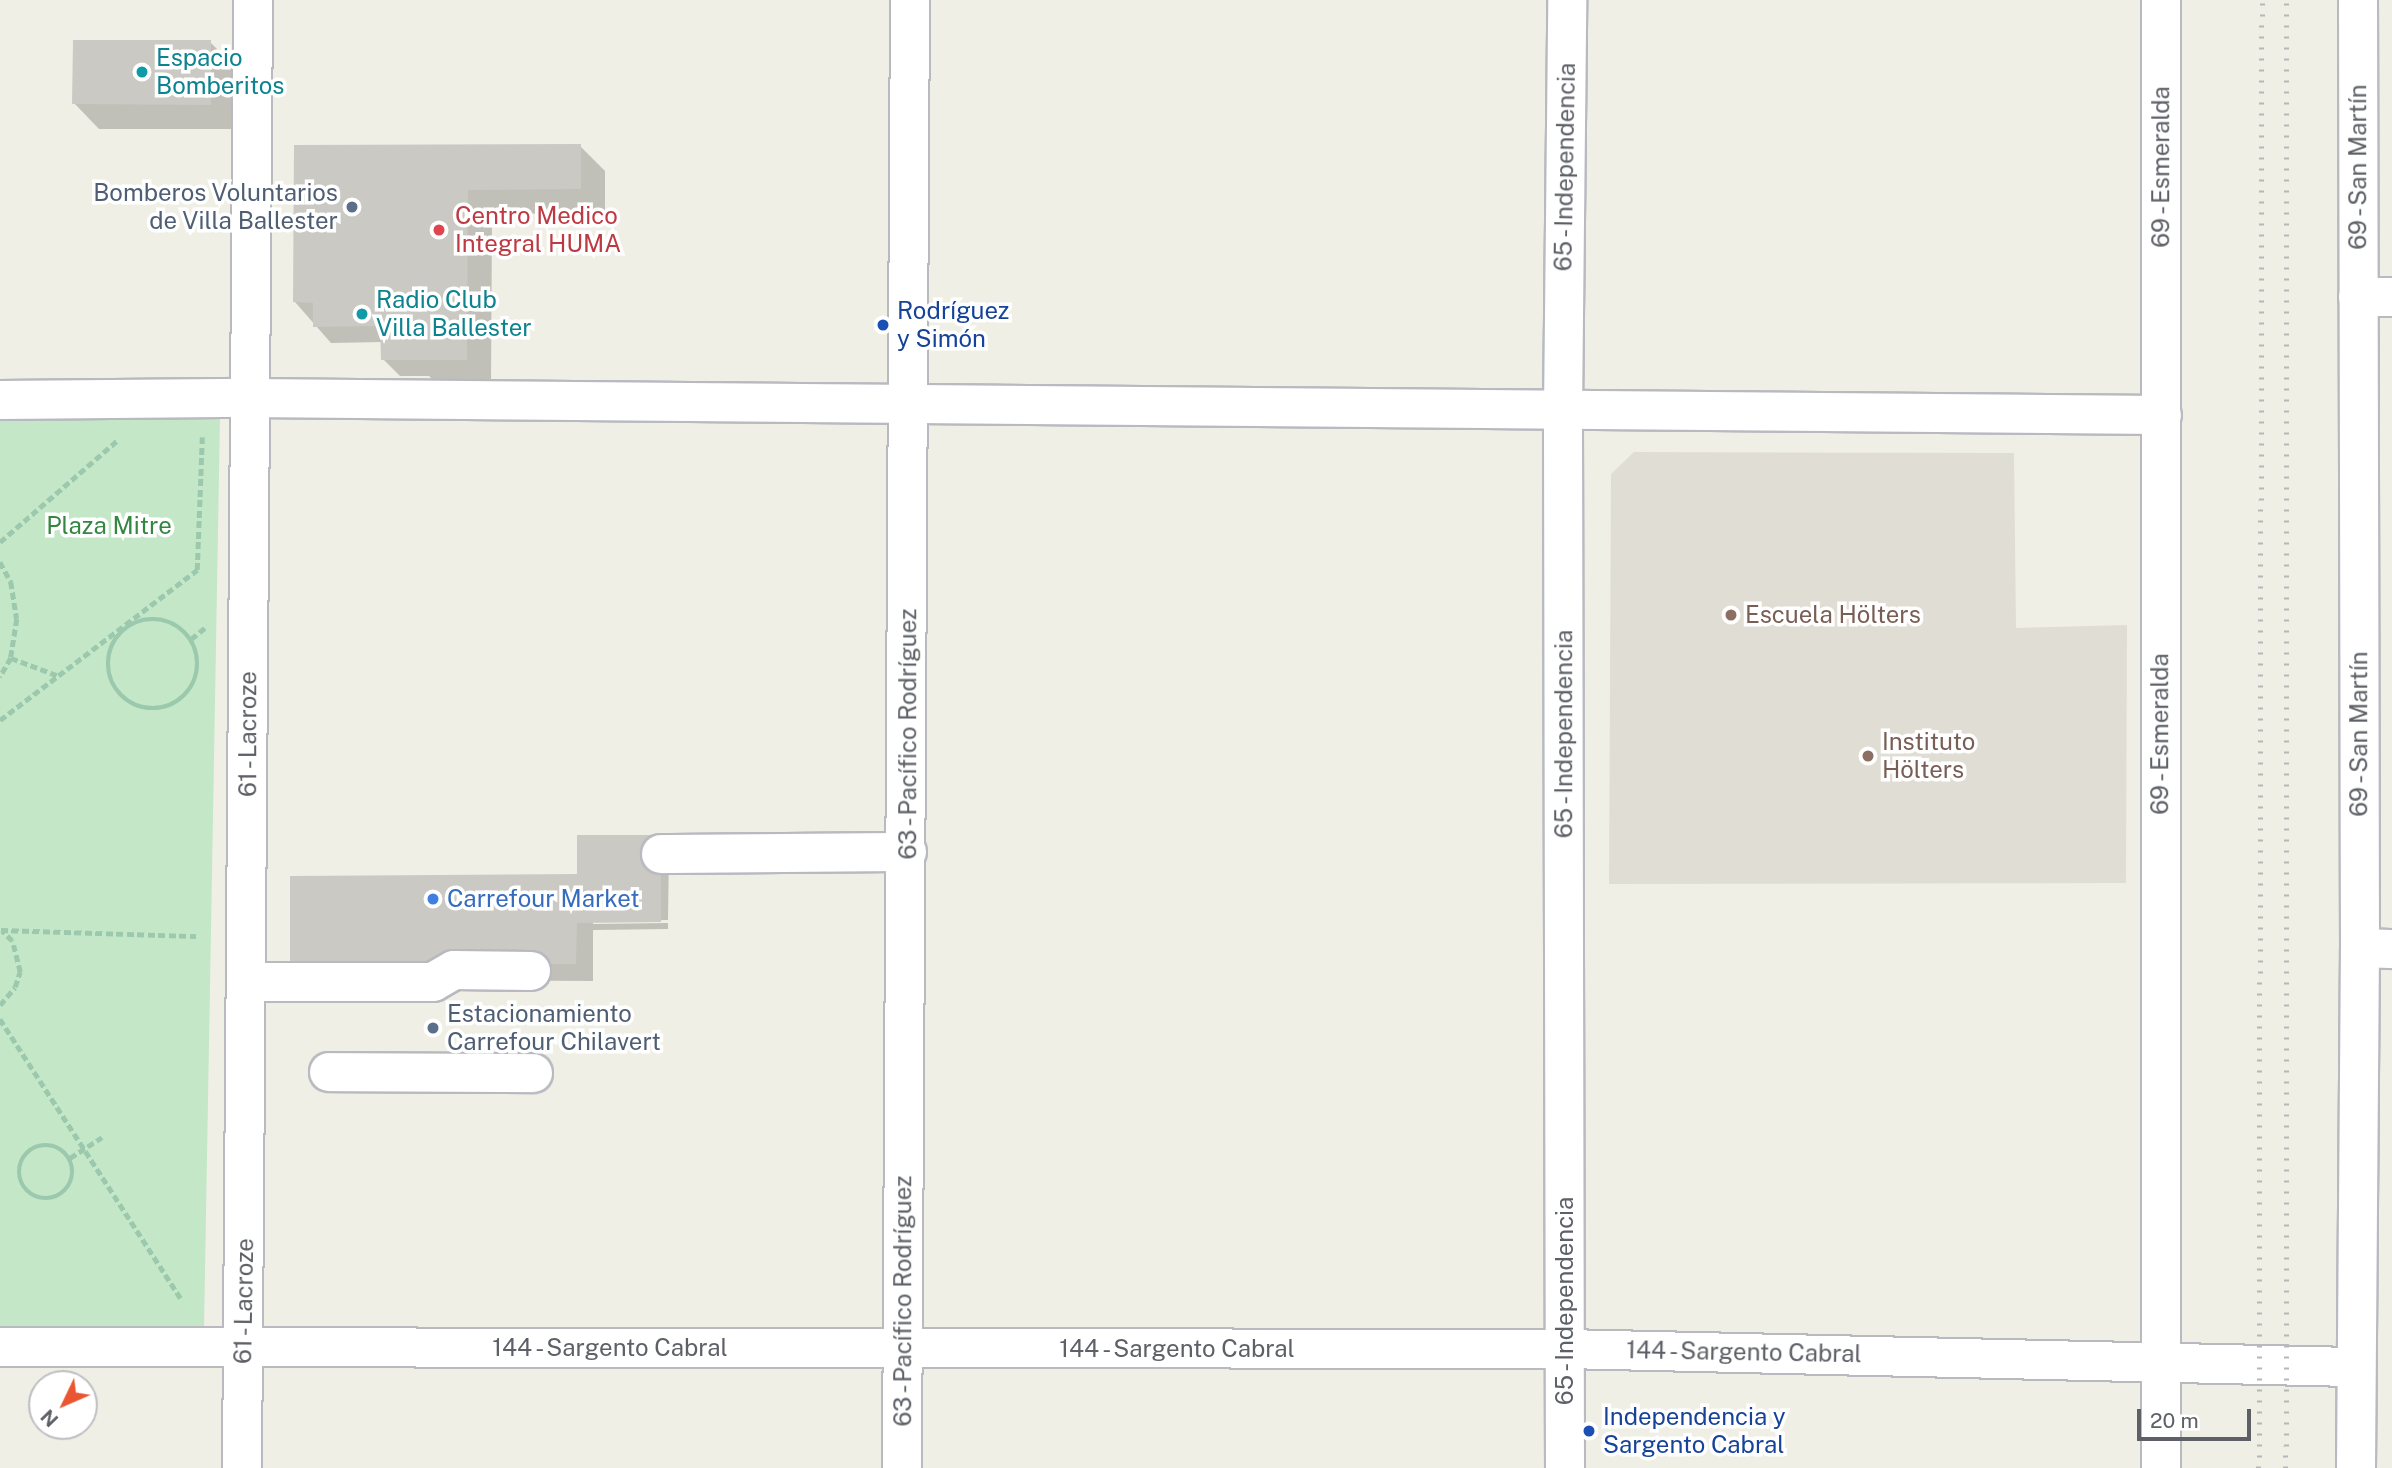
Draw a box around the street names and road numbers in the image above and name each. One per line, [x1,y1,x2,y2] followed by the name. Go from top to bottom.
[1549,59,1581,275] street label: 65 - Independencia
[2344,81,2372,253] street label: 69 - San Martín
[2147,83,2175,251] street label: 69 - Esmeralda
[894,605,922,863] street label: 63 - Pacífico Rodríguez
[1550,626,1578,842] street label: 65 - Independencia
[2345,648,2373,820] street label: 69 - San Martín
[2146,650,2174,818] street label: 69 - Esmeralda
[234,668,262,800] street label: 61 - Lacroze
[889,1172,917,1430] street label: 63 - Pacífico Rodríguez
[1551,1193,1579,1409] street label: 65 - Independencia
[228,1234,260,1368] street label: 61 - Lacroze
[489,1334,731,1362] street label: 144 - Sargento Cabral
[1056,1335,1298,1363] street label: 144 - Sargento Cabral
[1623,1335,1865,1369] street label: 144 - Sargento Cabral

